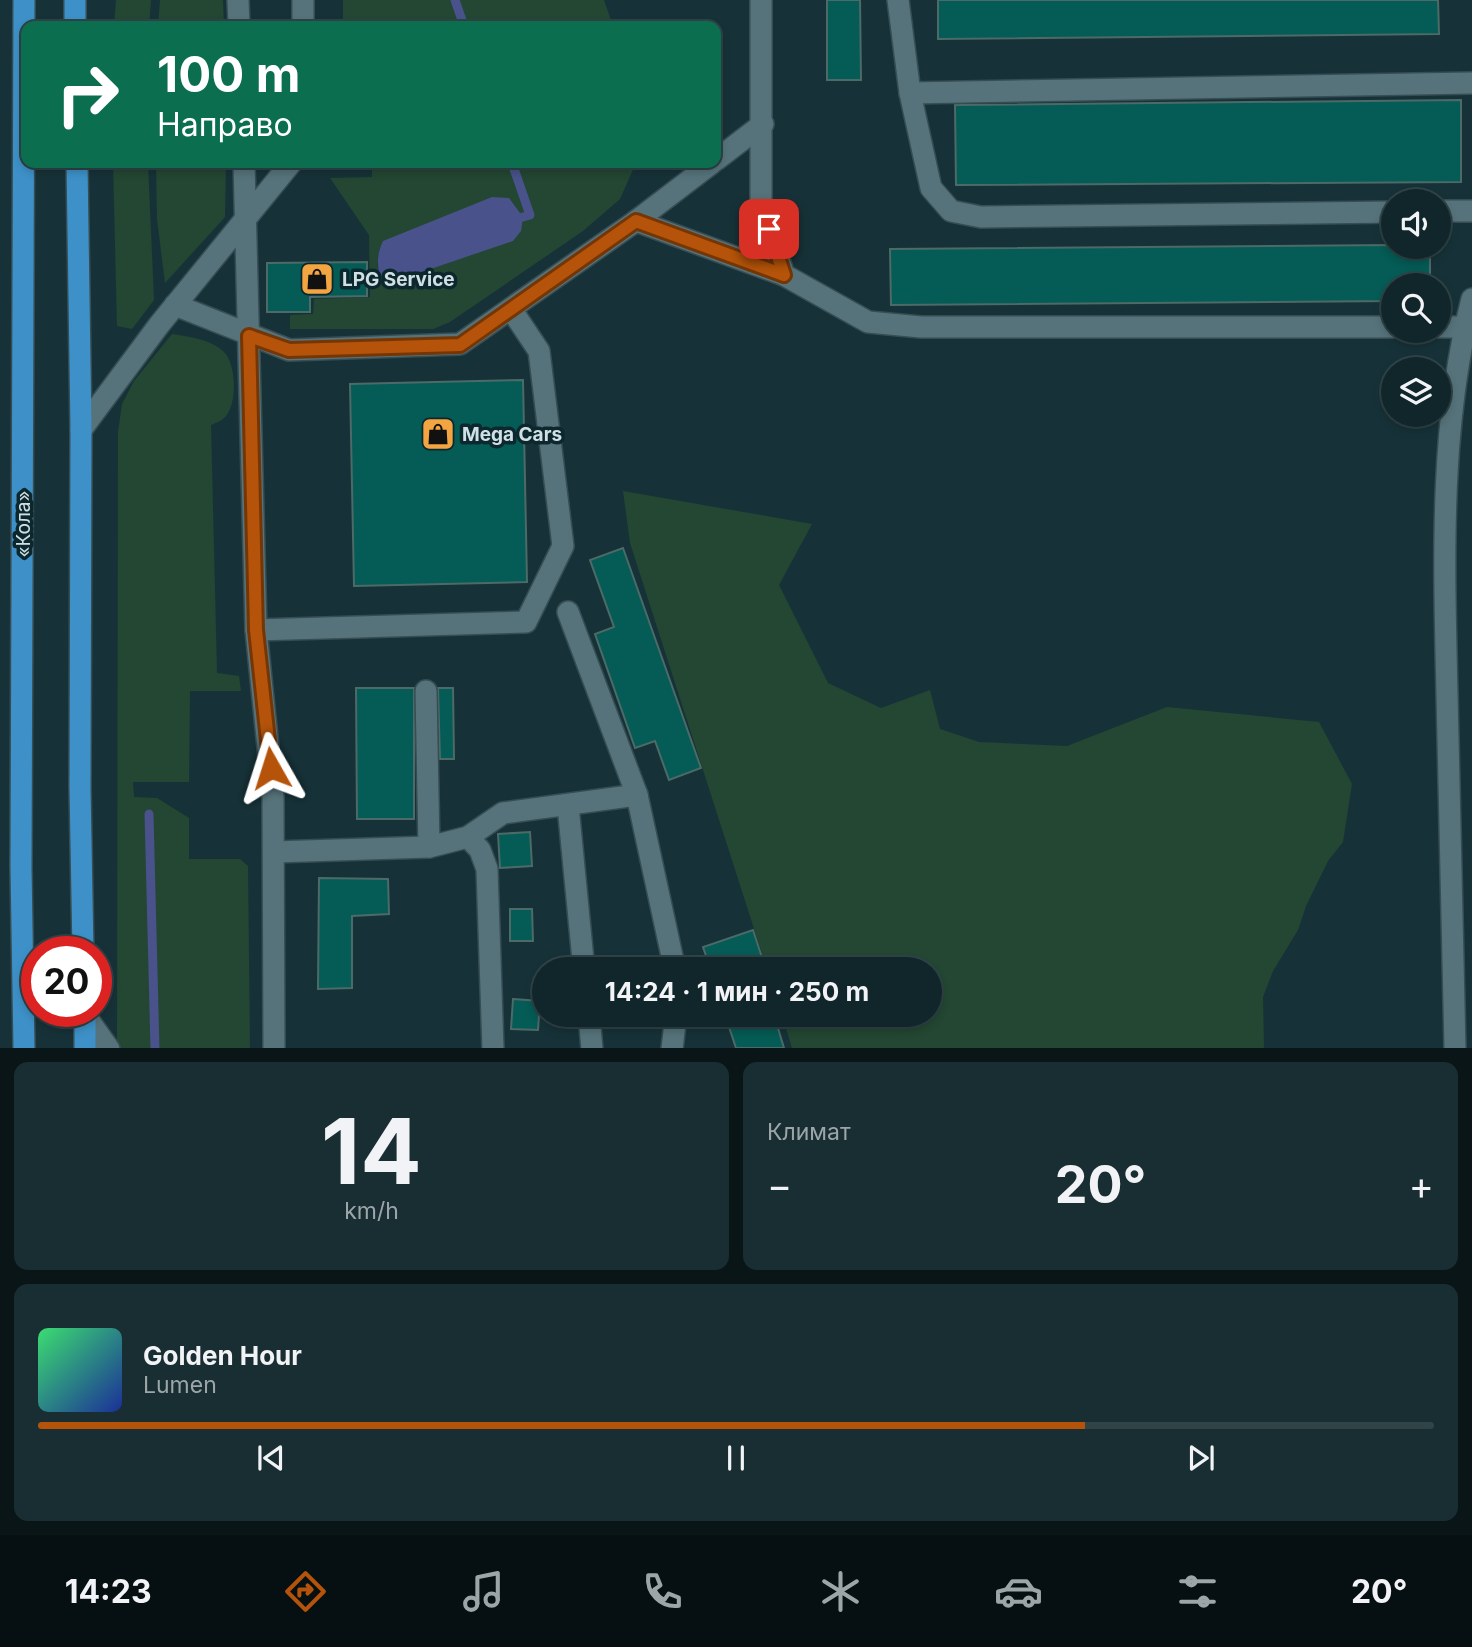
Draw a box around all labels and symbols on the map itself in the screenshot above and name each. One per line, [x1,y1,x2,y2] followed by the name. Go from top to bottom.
[739,199,799,259] pin
[298,260,336,298] shop icon: LPG Service
[342,268,455,291] place label: LPG Service
[419,415,457,453] shop icon: Mega Cars
[462,423,562,446] place label: Mega Cars
[12,490,35,558] street label: «Кола»
[234,731,308,805] position arrow
[21,936,112,1027] speed limit sign: 20

